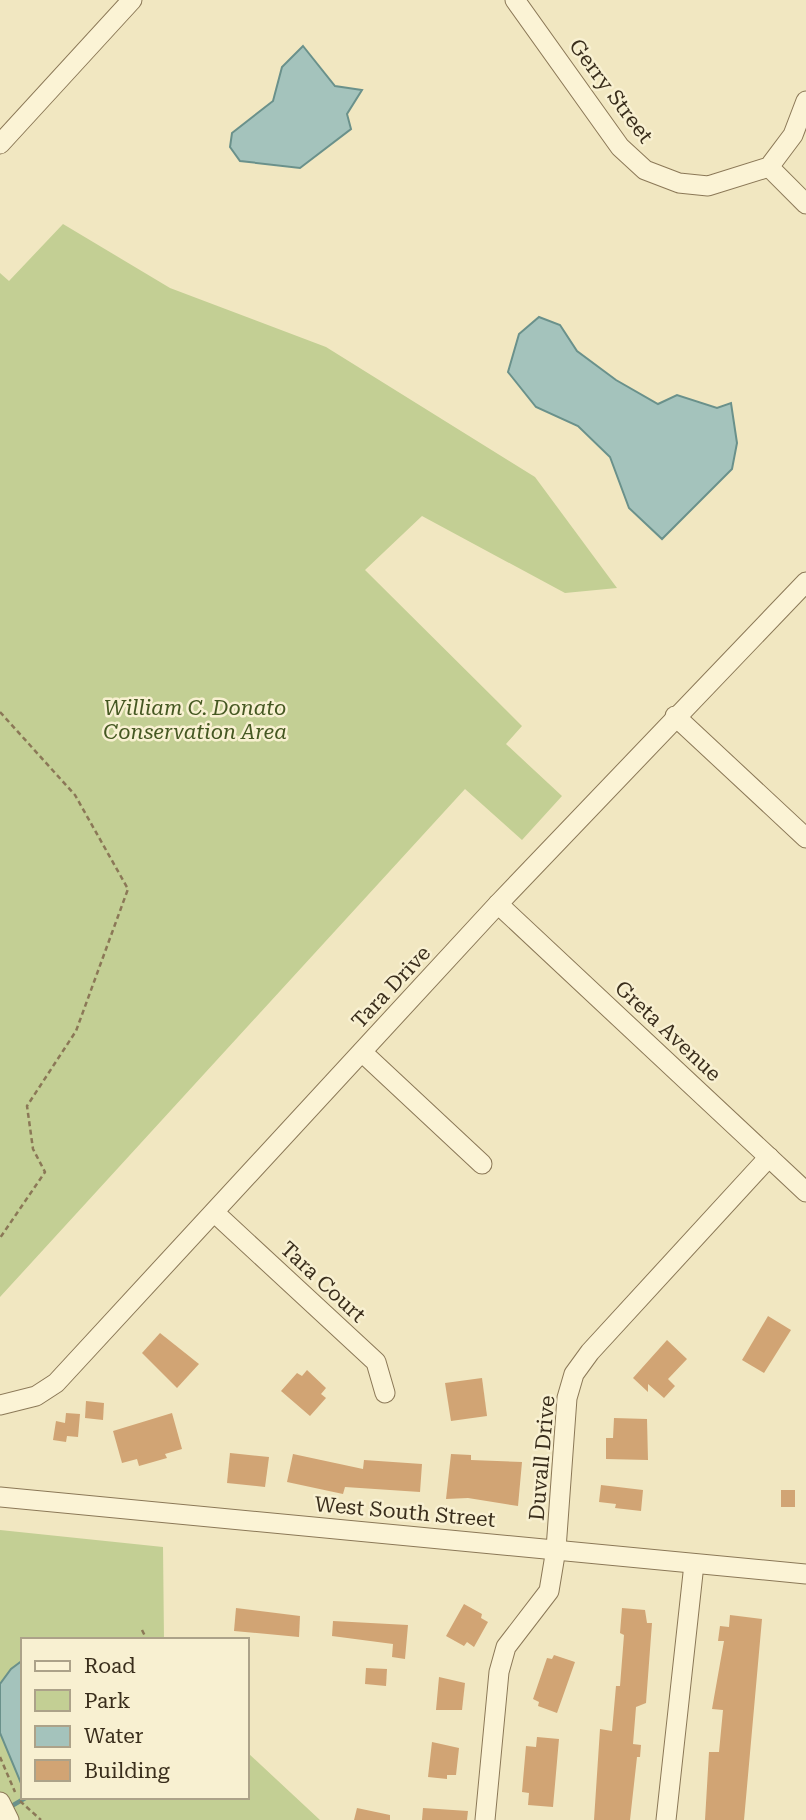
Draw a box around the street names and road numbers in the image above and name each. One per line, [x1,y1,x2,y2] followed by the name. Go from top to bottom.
[564,34,658,148] street label: Gerry Street
[347,941,435,1033] street label: Tara Drive
[610,976,726,1086] street label: Greta Avenue
[276,1237,370,1327] street label: Tara Court
[525,1394,559,1522] street label: Duvall Drive
[314,1492,497,1532] street label: West South Street

